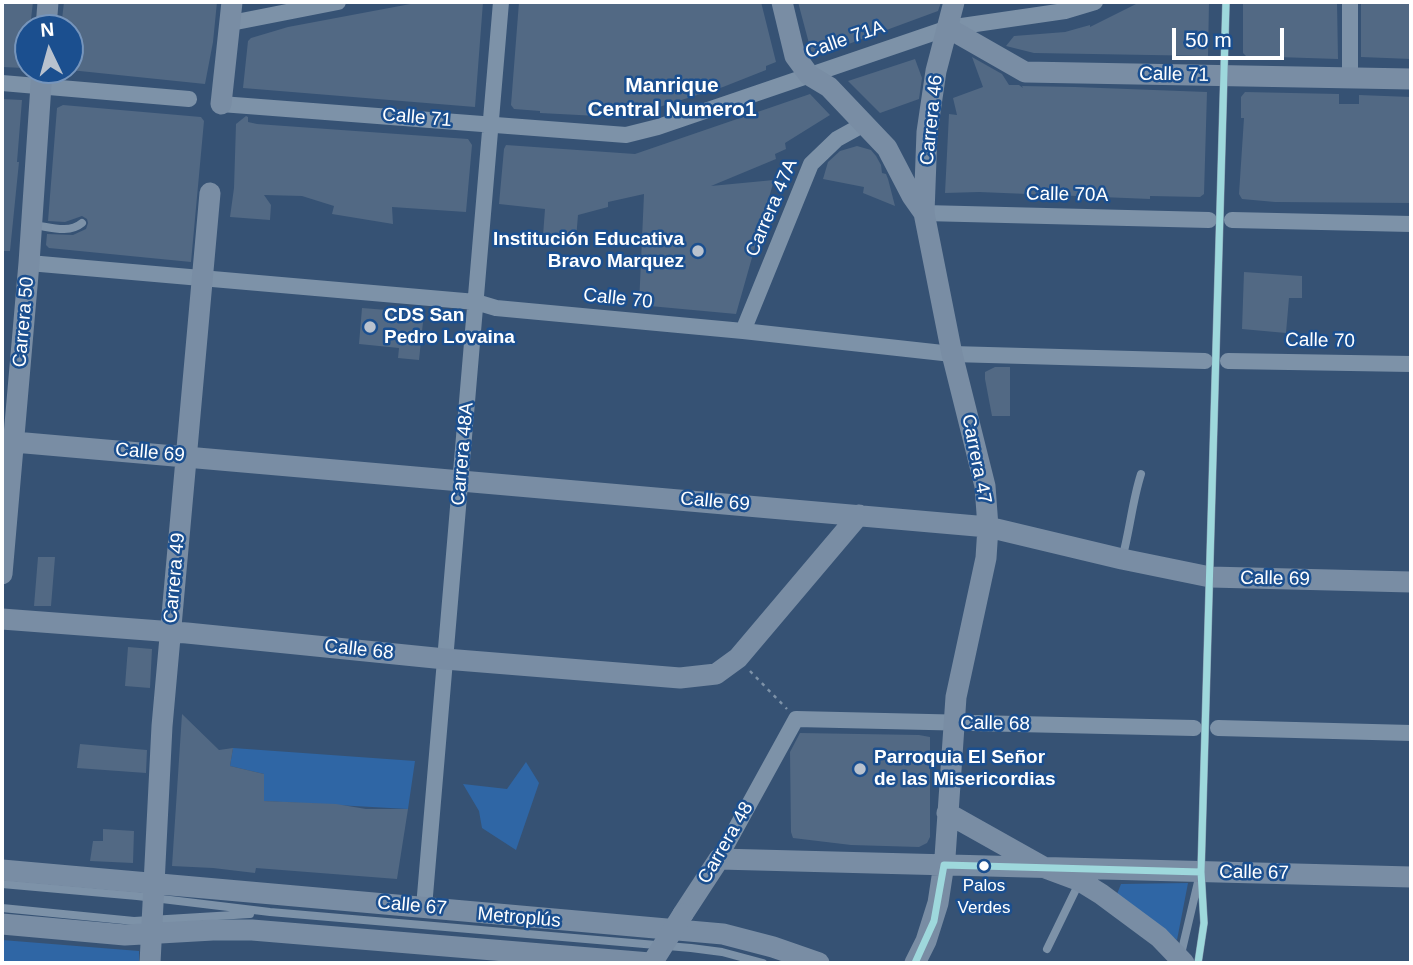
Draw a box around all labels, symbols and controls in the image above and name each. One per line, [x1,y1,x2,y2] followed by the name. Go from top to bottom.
[14,14,84,84] north arrow
[1175,14,1287,58] scale bar
[802,16,888,64] street label: Calle 71A
[40,19,55,41] text: N
[1185,28,1232,51] text: 50 m
[1139,63,1209,87] street label: Calle 71
[587,73,757,123] district label: Manrique Central Numero1
[916,74,948,166] street label: Carrera 46
[381,104,453,132] street label: Calle 71
[741,156,803,260] street label: Carrera 47A
[1026,183,1108,207] street label: Calle 70A
[493,229,684,273] place label: Institución Educativa Bravo Marquez
[690,243,706,259] marker: Institución Educativa Bravo Marquez
[9,276,39,368] street label: Carrera 50
[582,284,654,314] street label: Calle 70
[384,305,515,349] place label: CDS San Pedro Lovaina
[362,319,378,335] marker: CDS San Pedro Lovaina
[1285,329,1355,353] street label: Calle 70
[447,401,479,507] street label: Carrera 48A
[956,412,996,506] street label: Carrera 47
[114,439,186,467] street label: Calle 69
[679,488,751,516] street label: Calle 69
[160,532,190,624] street label: Carrera 49
[1240,567,1310,591] street label: Calle 69
[323,635,395,665] street label: Calle 68
[960,712,1030,736] street label: Calle 68
[874,747,1056,791] place label: Parroquia El Señor de las Misericordias
[852,761,868,777] marker: Parroquia El Señor de las Misericordias
[693,798,759,888] street label: Carrera 48
[977,859,991,873] marker: Palos Verdes
[1219,861,1289,885] street label: Calle 67
[958,876,1010,916] place label: Palos Verdes
[376,892,448,920] street label: Calle 67
[476,903,562,933] street label: Metroplús

